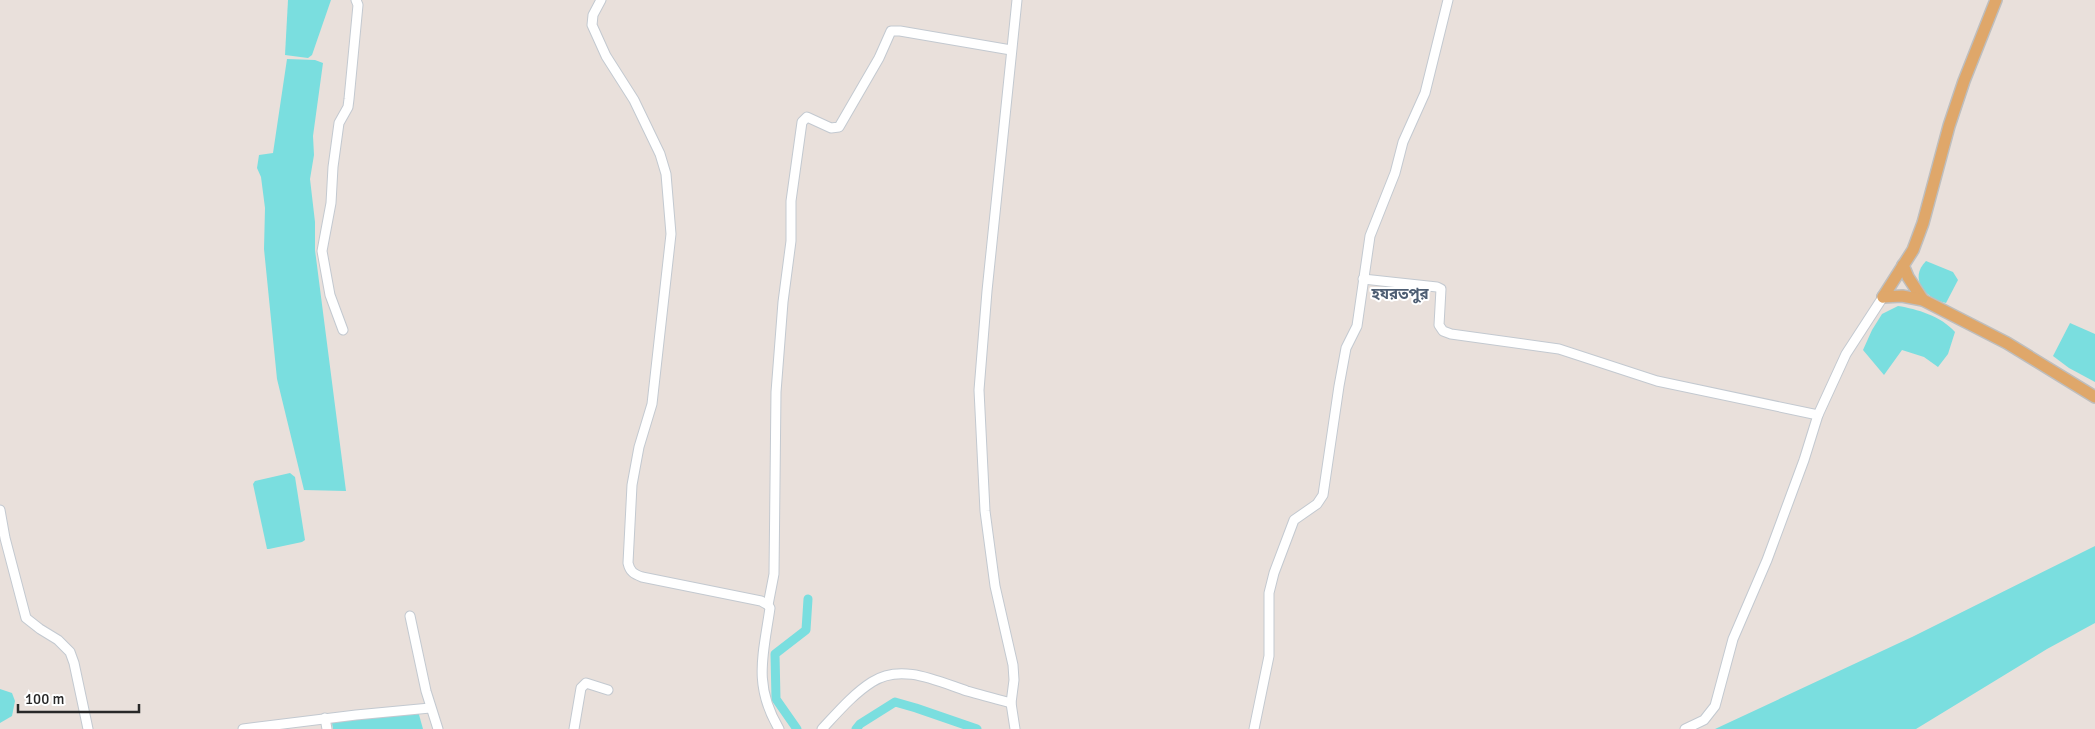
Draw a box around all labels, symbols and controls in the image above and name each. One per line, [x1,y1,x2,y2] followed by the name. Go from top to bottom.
[1370,285,1430,304] district label: হযরতপুর
[18,682,139,714] scale bar
[25,690,65,708] text: 100 m

